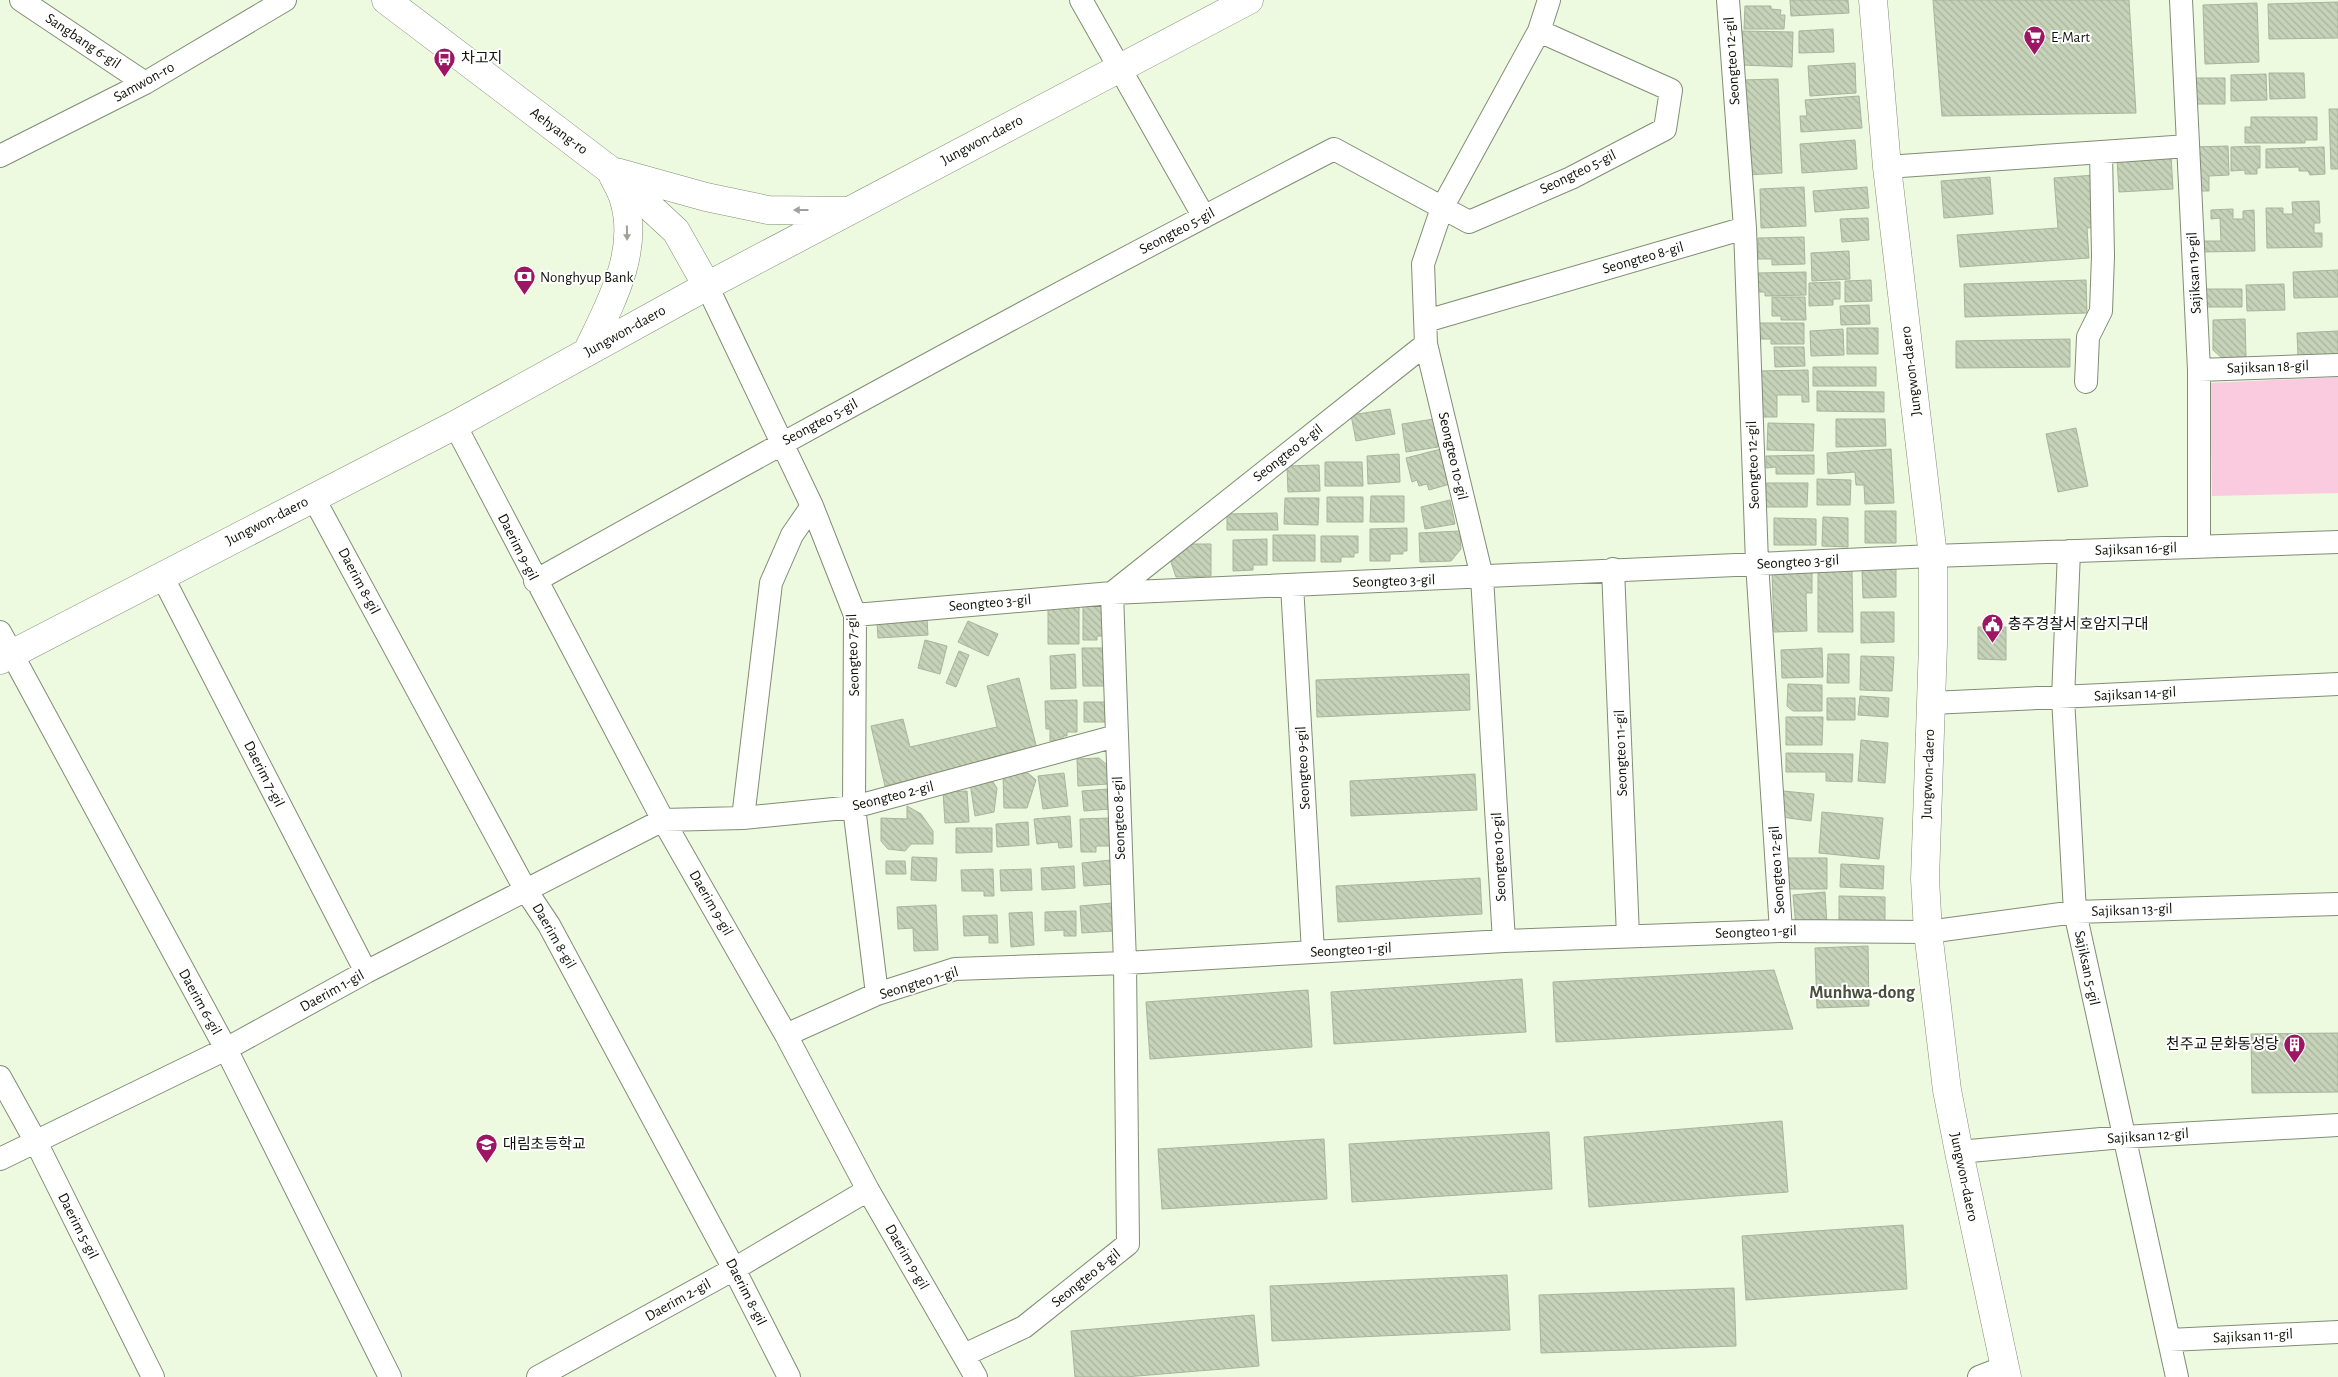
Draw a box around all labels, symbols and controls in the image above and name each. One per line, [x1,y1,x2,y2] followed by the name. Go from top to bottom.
[43,10,123,72] street label: Sangbang 6-gil
[1721,16,1743,106] street label: Seongteo 12-gil
[2023,25,2047,56] supermarket icon: E-Mart
[2051,30,2090,45] place label: E-Mart
[433,46,457,77] bus stop icon: 차고지
[461,50,502,66] place label: 차고지
[111,59,177,105] street label: Samwon-ro
[527,105,591,157] street label: Aehyang-ro
[939,112,1025,168] street label: Jungwon-daero
[1537,147,1619,197] street label: Seongteo 5-gil
[1137,205,1217,257] street label: Seongteo 5-gil
[793,206,809,214] one-way arrow
[623,225,631,241] one-way arrow
[2184,232,2204,314] street label: Sajiksan 19-gil
[1601,239,1685,277] street label: Seongteo 8-gil
[512,265,536,296] bank icon: Nonghyup Bank
[540,270,633,285] place label: Nonghyup Bank
[582,303,668,359] street label: Jungwon-daero
[1898,325,1924,417] street label: Jungwon-daero
[2227,358,2309,376] street label: Sajiksan 18-gil
[780,396,860,448] street label: Seongteo 5-gil
[1436,411,1470,501] street label: Seongteo 10-gil
[1250,421,1326,485] street label: Seongteo 8-gil
[1744,421,1762,509] street label: Seongteo 12-gil
[223,494,311,548] street label: Jungwon-daero
[495,511,541,583] street label: Daerim 9-gil
[2095,540,2177,558] street label: Sajiksan 16-gil
[335,545,383,617] street label: Daerim 8-gil
[1756,552,1840,572] street label: Seongteo 3-gil
[1352,572,1436,590] street label: Seongteo 3-gil
[948,592,1032,614] street label: Seongteo 3-gil
[1980,612,2004,643] public building icon: 충주경찰서 호암지구대
[844,613,862,697] street label: Seongteo 7-gil
[2008,616,2148,632] place label: 충주경찰서 호암지구대
[2093,684,2177,704] street label: Sajiksan 14-gil
[1612,709,1630,797] street label: Seongteo 11-gil
[1293,726,1313,810] street label: Seongteo 9-gil
[1919,729,1937,819] street label: Jungwon-daero
[241,739,287,809] street label: Daerim 7-gil
[1110,776,1128,860] street label: Seongteo 8-gil
[851,779,935,813] street label: Seongteo 2-gil
[1489,812,1509,902] street label: Seongteo 10-gil
[1766,825,1788,915] street label: Seongteo 12-gil
[686,868,736,938] street label: Daerim 9-gil
[529,901,579,971] street label: Daerim 8-gil
[2091,901,2173,919] street label: Sajiksan 13-gil
[1715,923,1797,941] street label: Seongteo 1-gil
[2072,929,2102,1007] street label: Sajiksan 5-gil
[1310,940,1392,960] street label: Seongteo 1-gil
[878,964,960,1002] street label: Seongteo 1-gil
[176,967,224,1037] street label: Daerim 6-gil
[297,967,367,1015] street label: Daerim 1-gil
[1809,984,1916,1002] district label: Munhwa-dong
[2283,1032,2307,1063] building icon: 천주교 문화동성당
[2166,1035,2279,1052] place label: 천주교 문화동성당
[2107,1126,2189,1146] street label: Sajiksan 12-gil
[1947,1131,1981,1223] street label: Jungwon-daero
[475,1132,499,1163] school or university icon: 대림초등학교
[503,1135,586,1152] place label: 대림초등학교
[55,1191,101,1261] street label: Daerim 5-gil
[882,1222,932,1292] street label: Daerim 9-gil
[1049,1246,1123,1310] street label: Seongteo 8-gil
[723,1256,769,1328] street label: Daerim 8-gil
[643,1276,713,1324] street label: Daerim 2-gil
[2213,1326,2293,1346] street label: Sajiksan 11-gil

